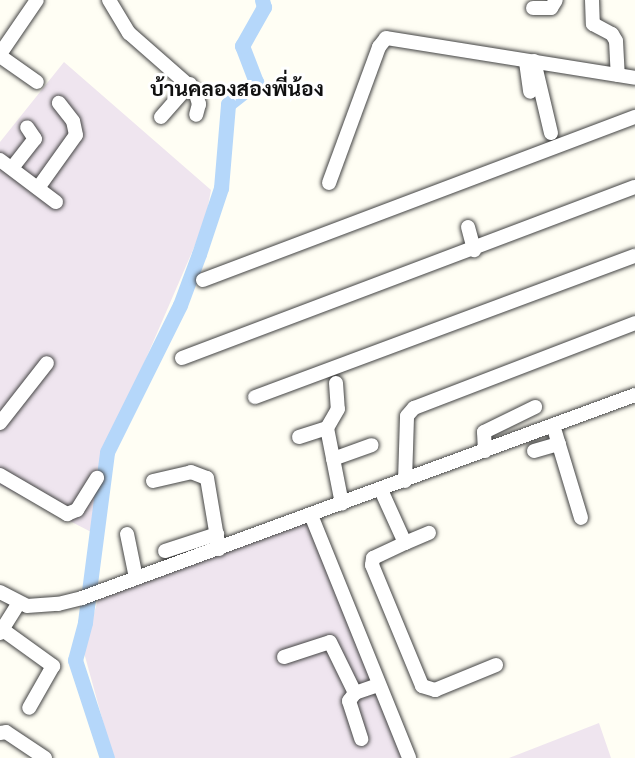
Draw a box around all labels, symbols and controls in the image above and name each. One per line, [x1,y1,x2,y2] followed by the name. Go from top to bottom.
[150,76,324,102] district label: บ้านคลองสองพี่น้อง

